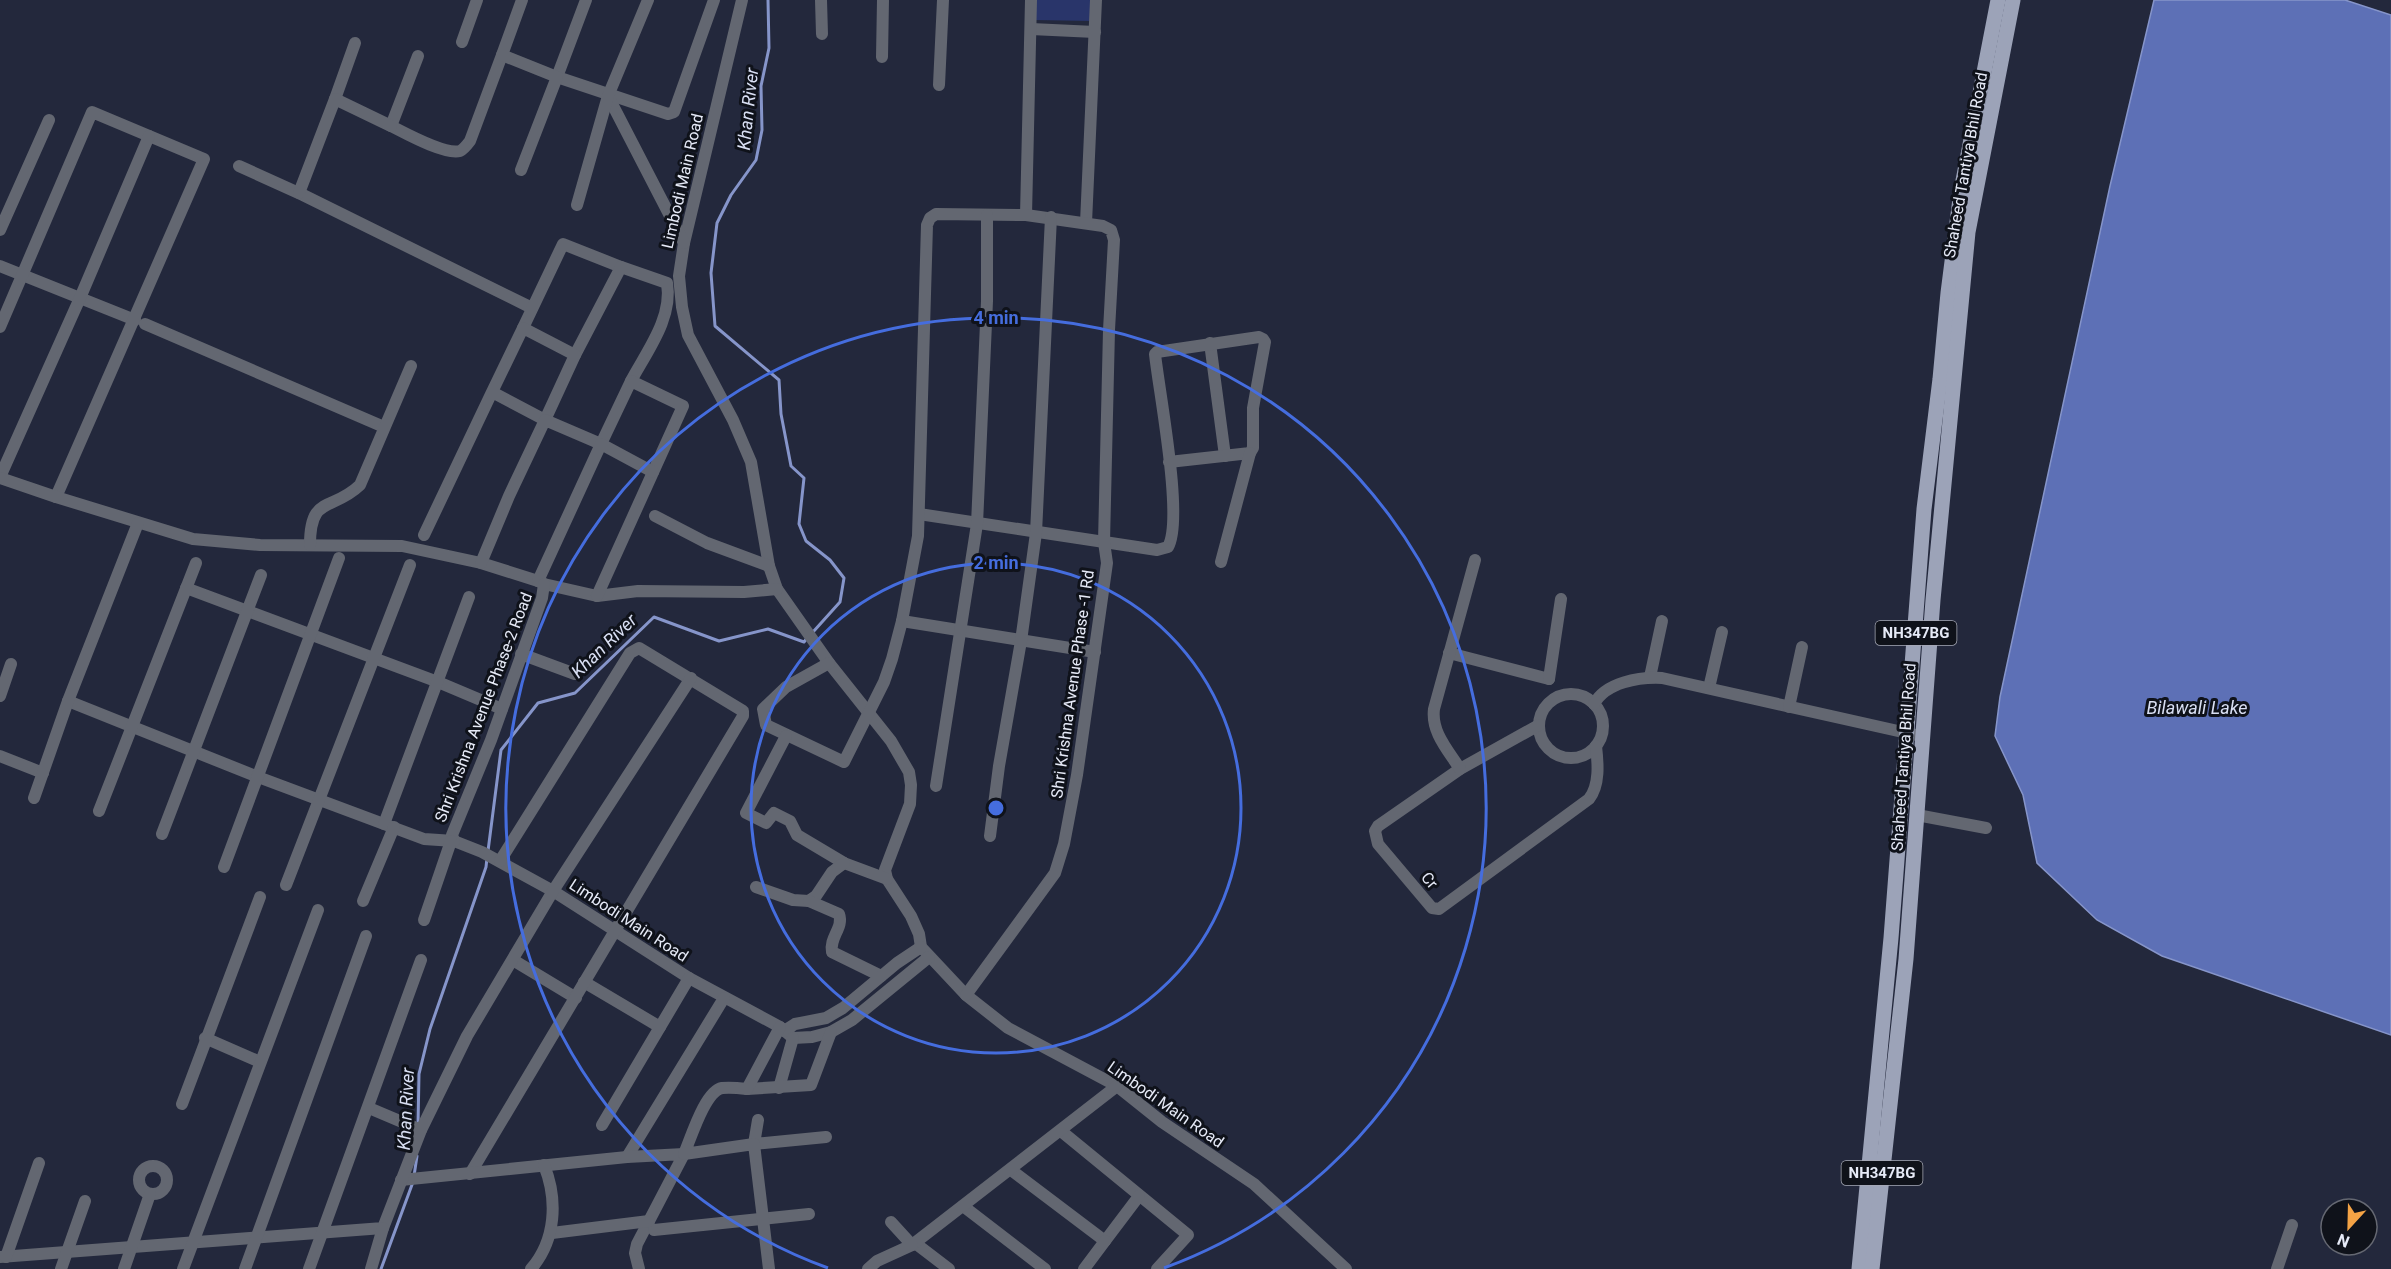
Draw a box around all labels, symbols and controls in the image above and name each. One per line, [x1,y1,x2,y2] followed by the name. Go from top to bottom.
[733,66,762,151] water label: Khan River
[1940,71,1991,259] street label: Shaheed Tantiya Bhil Road
[658,112,707,250] street label: Limbodi Main Road
[973,307,1019,328] text: 4 min
[973,552,1019,573] text: 2 min
[1047,569,1098,799] street label: Shri Krishna Avenue Phase -1 Rd
[431,590,536,825] street label: Shri Krishna Avenue Phase-2 Road
[567,609,641,682] water label: Khan River
[1876,621,1956,645] road number: NH347BG
[1887,663,1920,852] street label: Shaheed Tantiya Bhil Road
[2146,697,2248,718] water label: Bilawali Lake
[986,798,1006,818] centre of rings
[1417,868,1442,893] street label: Cr
[566,875,692,966] street label: Limbodi Main Road
[1104,1057,1228,1152] street label: Limbodi Main Road
[393,1066,418,1151] water label: Khan River
[1842,1161,1922,1185] road number: NH347BG
[2319,1197,2379,1257] north arrow
[2335,1230,2352,1251] text: N

